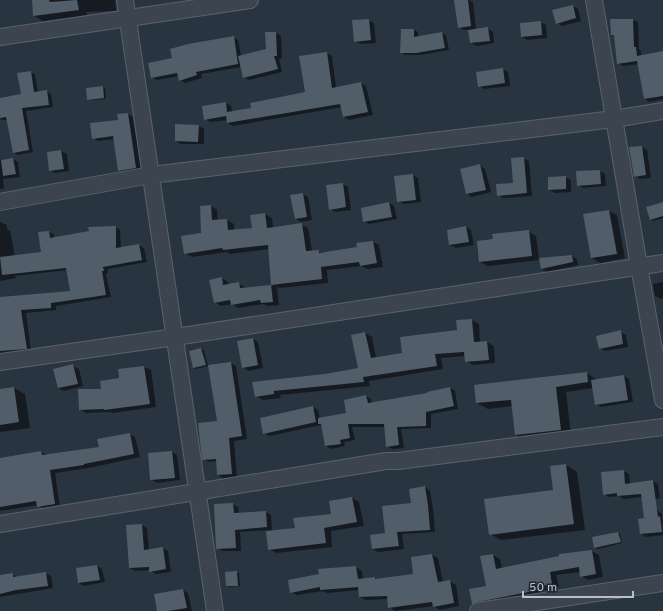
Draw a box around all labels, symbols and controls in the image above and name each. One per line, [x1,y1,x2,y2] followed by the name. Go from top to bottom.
[523,573,633,599] scale bar
[529,580,557,596] text: 50 m

